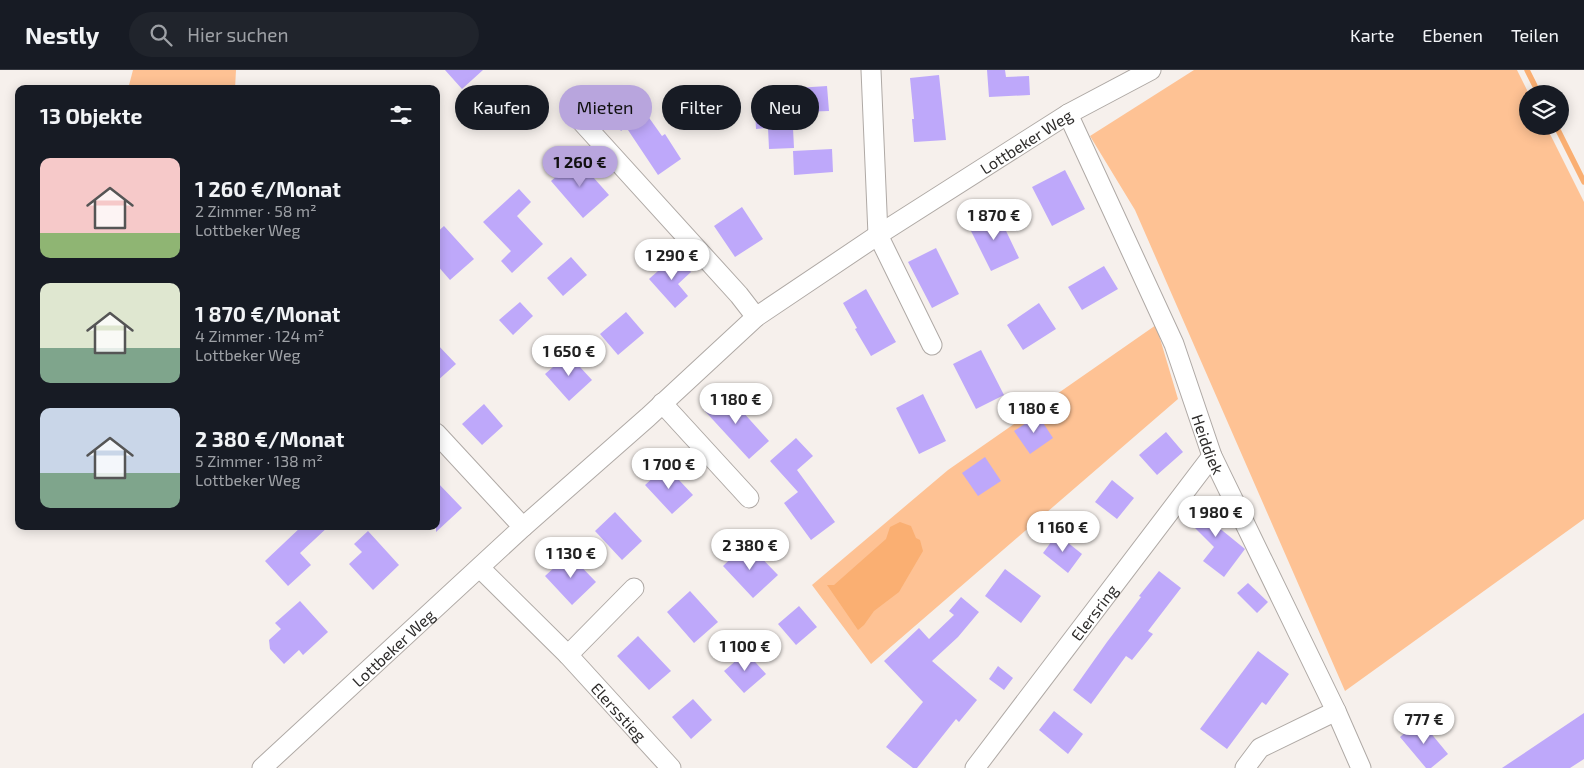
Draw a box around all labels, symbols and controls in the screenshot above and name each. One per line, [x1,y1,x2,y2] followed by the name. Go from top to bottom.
[129,12,479,57] search box
[25,20,99,49] text: Nestly
[147,21,175,49] icon: search
[187,23,288,46] text: Hier suchen
[1350,24,1394,46] text: Karte
[1422,24,1483,46] text: Ebenen
[1511,24,1559,46] text: Teilen
[455,85,549,130] chip: Kaufen
[559,85,652,130] chip: Mieten
[662,85,741,130] chip: Filter
[751,85,819,130] chip: Neu
[1519,85,1569,135] map controls
[1519,85,1569,135] button: layers
[387,101,415,129] icon: filters
[40,103,142,128] text: 13 Objekte
[976,105,1075,177] street label: Lottbeker Weg
[534,146,626,188] pin: 1 260 €
[554,152,606,171] text: 1 260 €
[195,176,341,201] text: 1 260 €/Monat
[80,178,140,238] icon: home
[948,198,1040,241] pin: 1 870 €
[195,201,317,220] text: 2 Zimmer · 58 m²
[968,205,1020,224] text: 1 870 €
[195,220,301,239] text: Lottbeker Weg
[626,238,718,281] pin: 1 290 €
[646,245,698,264] text: 1 290 €
[195,301,340,326] text: 1 870 €/Monat
[80,303,140,363] icon: home
[195,326,324,345] text: 4 Zimmer · 124 m²
[523,334,615,377] pin: 1 650 €
[543,341,595,360] text: 1 650 €
[195,345,301,364] text: Lottbeker Weg
[690,382,782,425] pin: 1 180 €
[710,389,762,408] text: 1 180 €
[988,392,1080,434] pin: 1 180 €
[1008,398,1060,417] text: 1 180 €
[1189,412,1229,477] street label: Heiddiek
[195,426,344,451] text: 2 380 €/Monat
[80,428,140,488] icon: home
[623,448,715,490] pin: 1 700 €
[195,451,323,470] text: 5 Zimmer · 138 m²
[643,454,695,473] text: 1 700 €
[195,470,301,489] text: Lottbeker Weg
[1170,496,1262,538] pin: 1 980 €
[1189,502,1243,521] text: 1 980 €
[1017,510,1109,553] pin: 1 160 €
[1038,517,1088,536] text: 1 160 €
[704,528,796,571] pin: 2 380 €
[722,535,778,554] text: 2 380 €
[525,536,617,579] pin: 1 130 €
[546,543,596,562] text: 1 130 €
[1066,580,1121,644] street label: Elersring
[348,604,438,690] street label: Lottbeker Weg
[699,630,791,672] pin: 1 100 €
[719,636,771,655] text: 1 100 €
[588,678,651,745] street label: Elersstieg
[1389,702,1459,745] pin: 777 €
[1404,709,1444,728] text: 777 €

